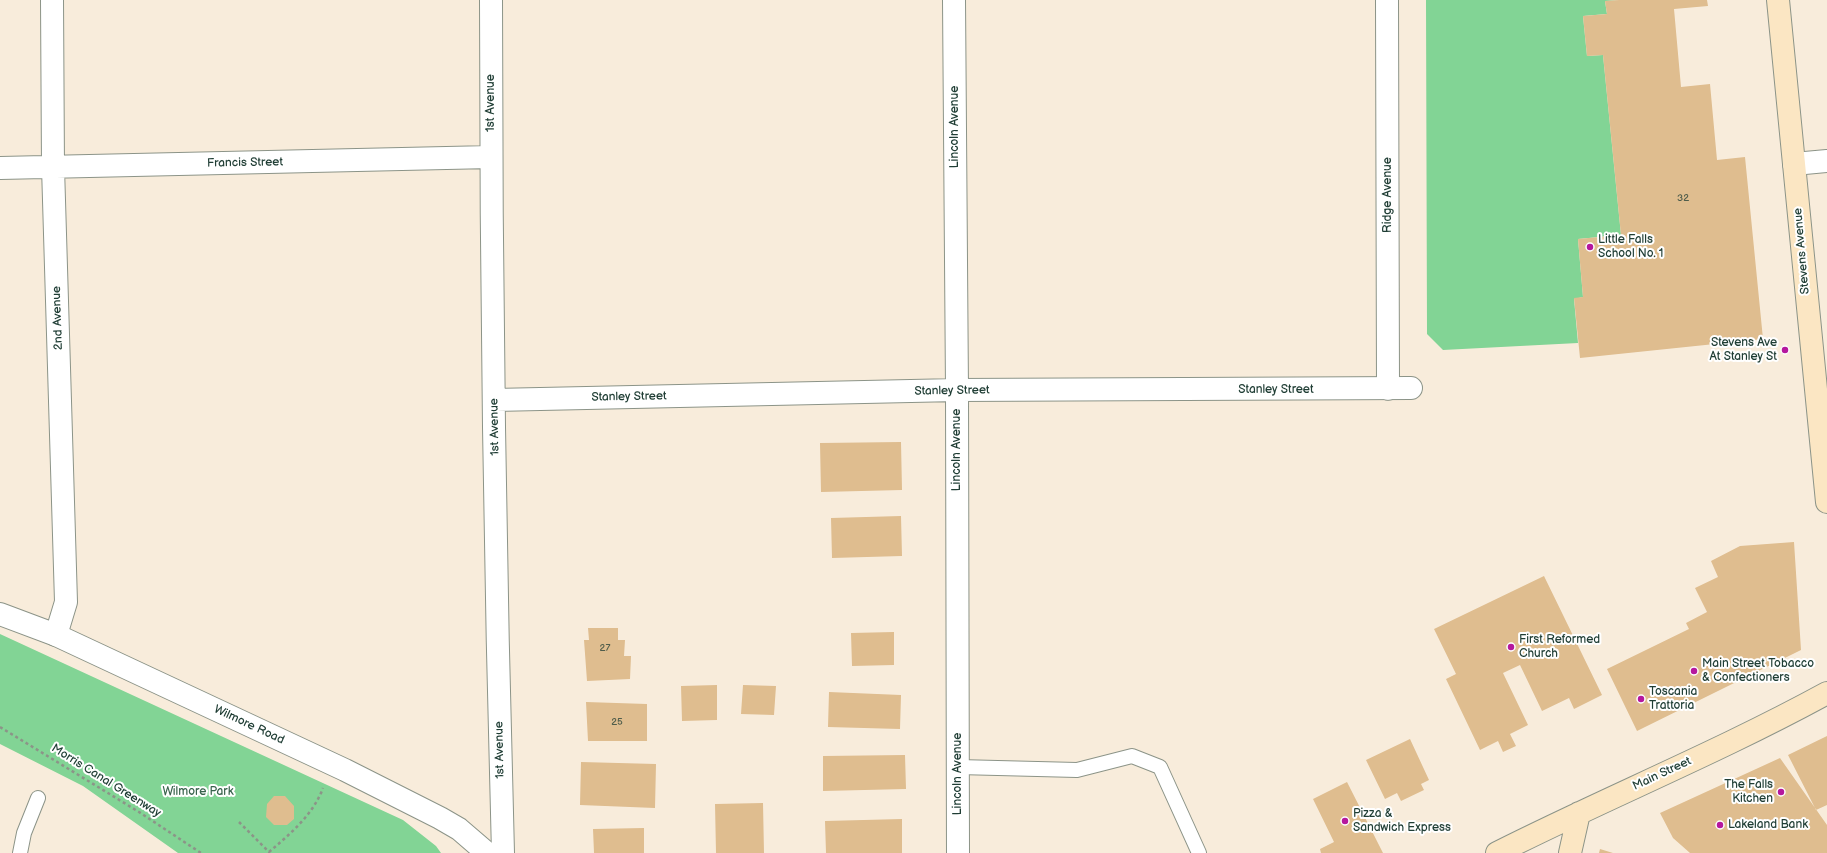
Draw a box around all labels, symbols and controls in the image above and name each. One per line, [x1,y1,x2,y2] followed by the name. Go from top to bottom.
[484,74,498,132] street label: 1st Avenue
[948,86,962,168] street label: Lincoln Avenue
[207,155,283,171] street label: Francis Street
[1381,157,1395,233] street label: Ridge Avenue
[1677,192,1689,204] house number: 32
[1791,207,1813,295] street label: Stevens Avenue
[1598,233,1663,261] place label: Little Falls School No. 1
[1585,242,1595,252] marker: Little Falls School No. 1
[50,286,66,350] street label: 2nd Avenue
[1709,336,1777,364] place label: Stevens Ave At Stanley St
[1780,345,1790,355] marker: Stevens Ave At Stanley St
[914,383,990,399] street label: Stanley Street
[1238,383,1314,397] street label: Stanley Street
[591,389,667,405] street label: Stanley Street
[487,398,503,456] street label: 1st Avenue
[950,409,964,491] street label: Lincoln Avenue
[1519,633,1600,661] place label: First Reformed Church
[600,642,610,654] house number: 27
[1506,642,1516,652] marker: First Reformed Church
[1702,657,1814,685] place label: Main Street Tobacco & Confectioners
[1689,666,1699,676] marker: Main Street Tobacco & Confectioners
[1649,685,1697,713] place label: Toscania Trattoria
[1636,694,1646,704] marker: Toscania Trattoria
[211,702,287,748] street label: Wilmore Road
[611,716,623,728] house number: 25
[492,721,508,779] street label: 1st Avenue
[951,733,965,815] street label: Lincoln Avenue
[48,741,164,821] street label: Morris Canal Greenway
[1630,754,1694,794] street label: Main Street
[1724,778,1773,806] place label: The Falls Kitchen
[162,785,234,799] park label: Wilmore Park
[1776,787,1786,797] marker: The Falls Kitchen
[1353,807,1451,835] place label: Pizza & Sandwich Express
[1340,816,1350,826] marker: Pizza & Sandwich Express
[1728,818,1808,832] place label: Lakeland Bank
[1715,820,1725,830] marker: Lakeland Bank

